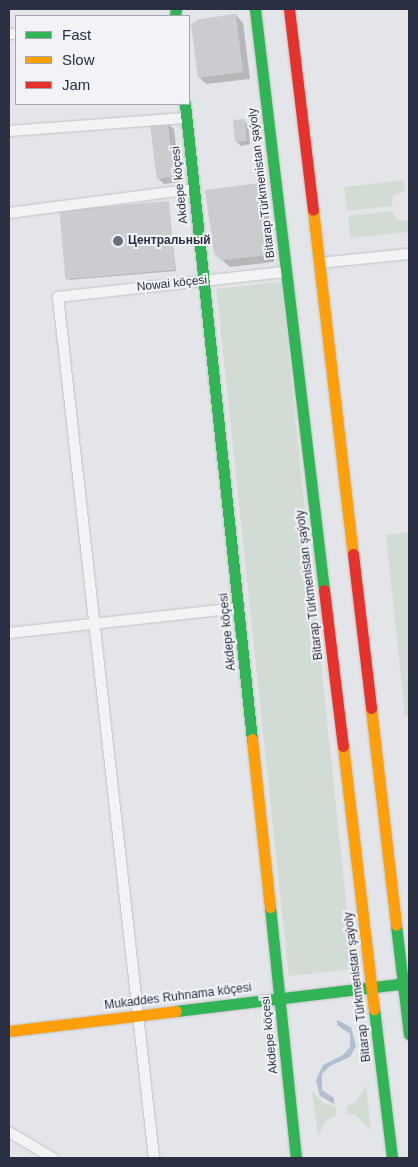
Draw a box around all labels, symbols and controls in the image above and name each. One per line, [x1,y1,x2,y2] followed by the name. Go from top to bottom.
[15,15,190,105] legend
[62,26,91,43] text: Fast
[62,51,95,68] text: Slow
[62,76,90,93] text: Jam
[246,107,278,259] street label: Bitarap Türkmenistan şaýoly
[169,145,191,225] street label: Akdepe köçesi
[128,234,211,248] place label: Центральный
[112,235,124,247] marker: Центральный
[136,273,208,295] street label: Nowai köçesi
[294,509,326,661] street label: Bitarap Türkmenistan şaýoly
[217,592,239,672] street label: Akdepe köçesi
[342,911,374,1063] street label: Bitarap Türkmenistan şaýoly
[104,981,252,1013] street label: Mukaddes Ruhnama köçesi
[259,995,281,1075] street label: Akdepe köçesi

